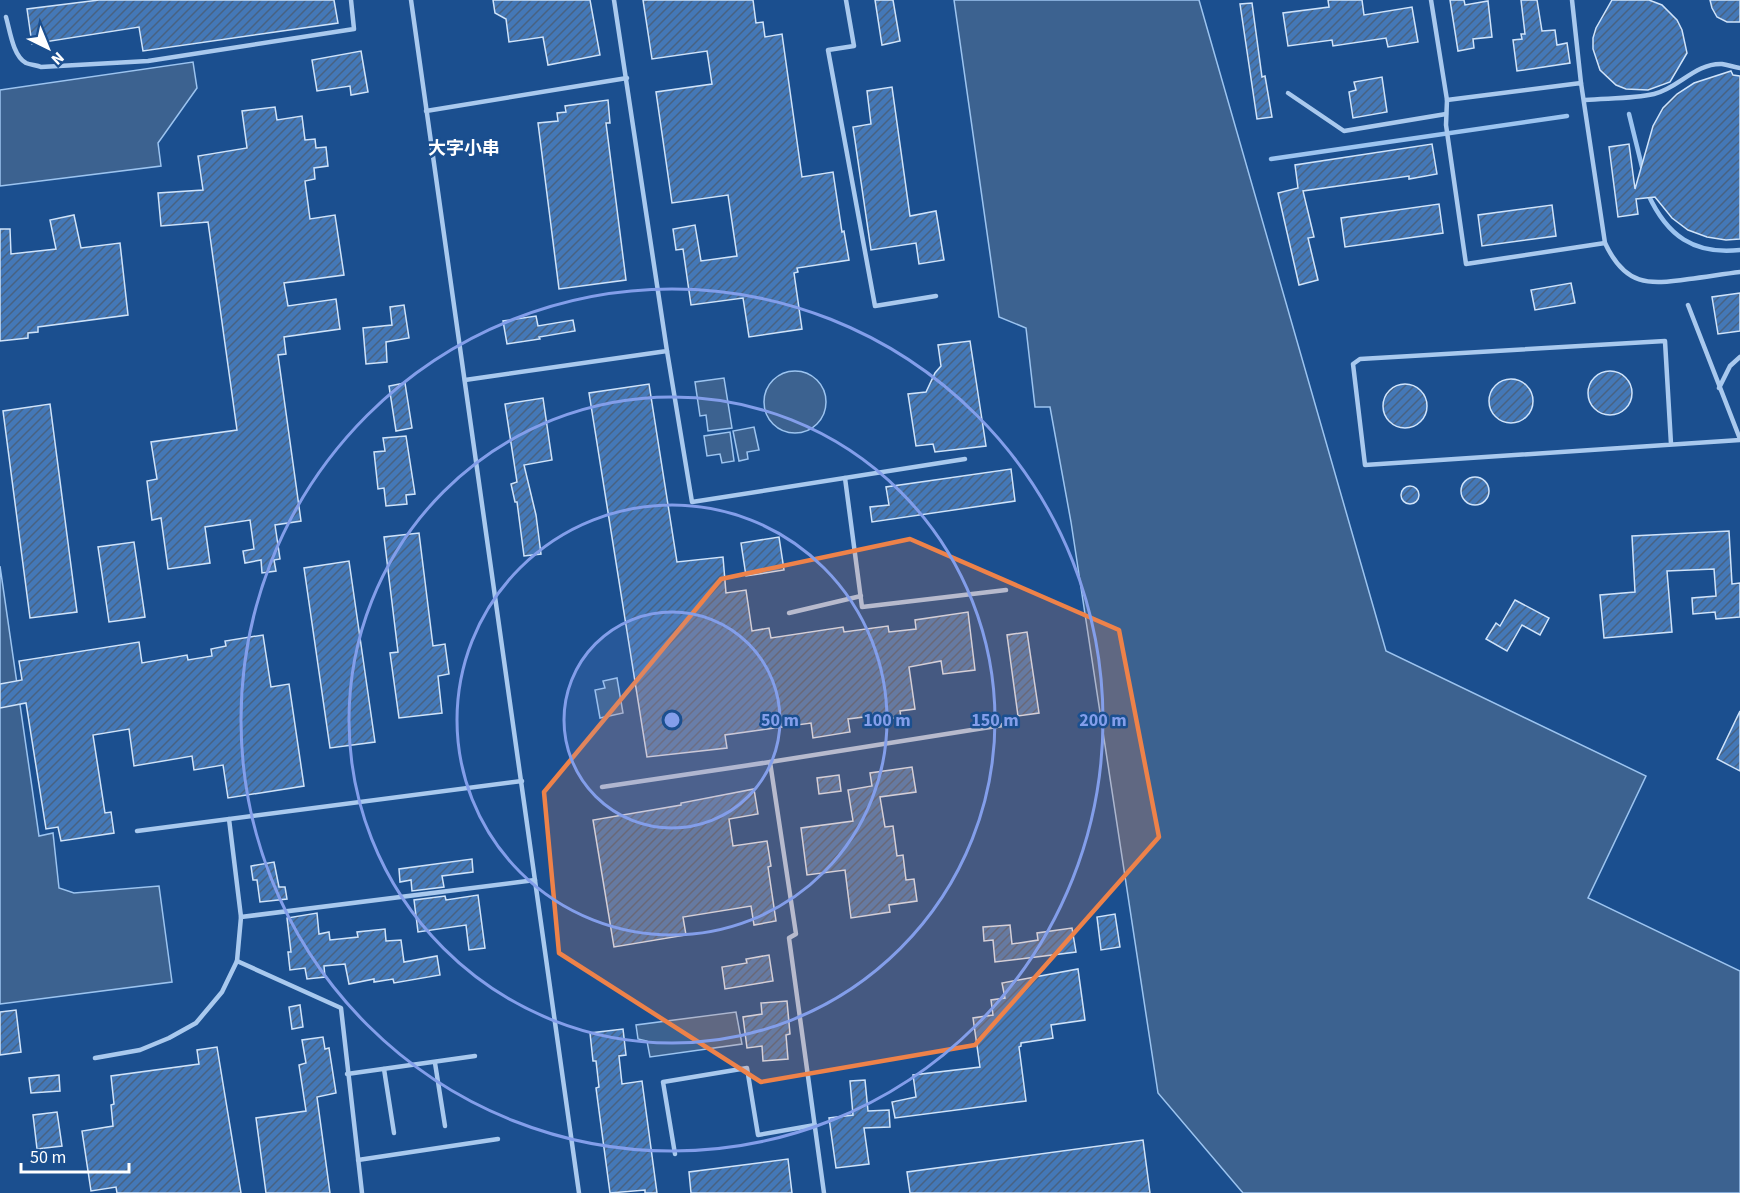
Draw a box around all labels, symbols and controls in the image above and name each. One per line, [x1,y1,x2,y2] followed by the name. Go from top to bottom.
[18,18,78,78] north arrow
[46,47,69,70] text: N
[428,136,500,161] district label: 大字小串
[761,708,799,733] text: 50 m
[863,708,911,733] text: 100 m
[971,708,1019,733] text: 150 m
[1079,708,1127,733] text: 200 m
[662,710,682,730] centre of rings
[21,1136,129,1174] scale bar
[30,1145,66,1170] text: 50 m

